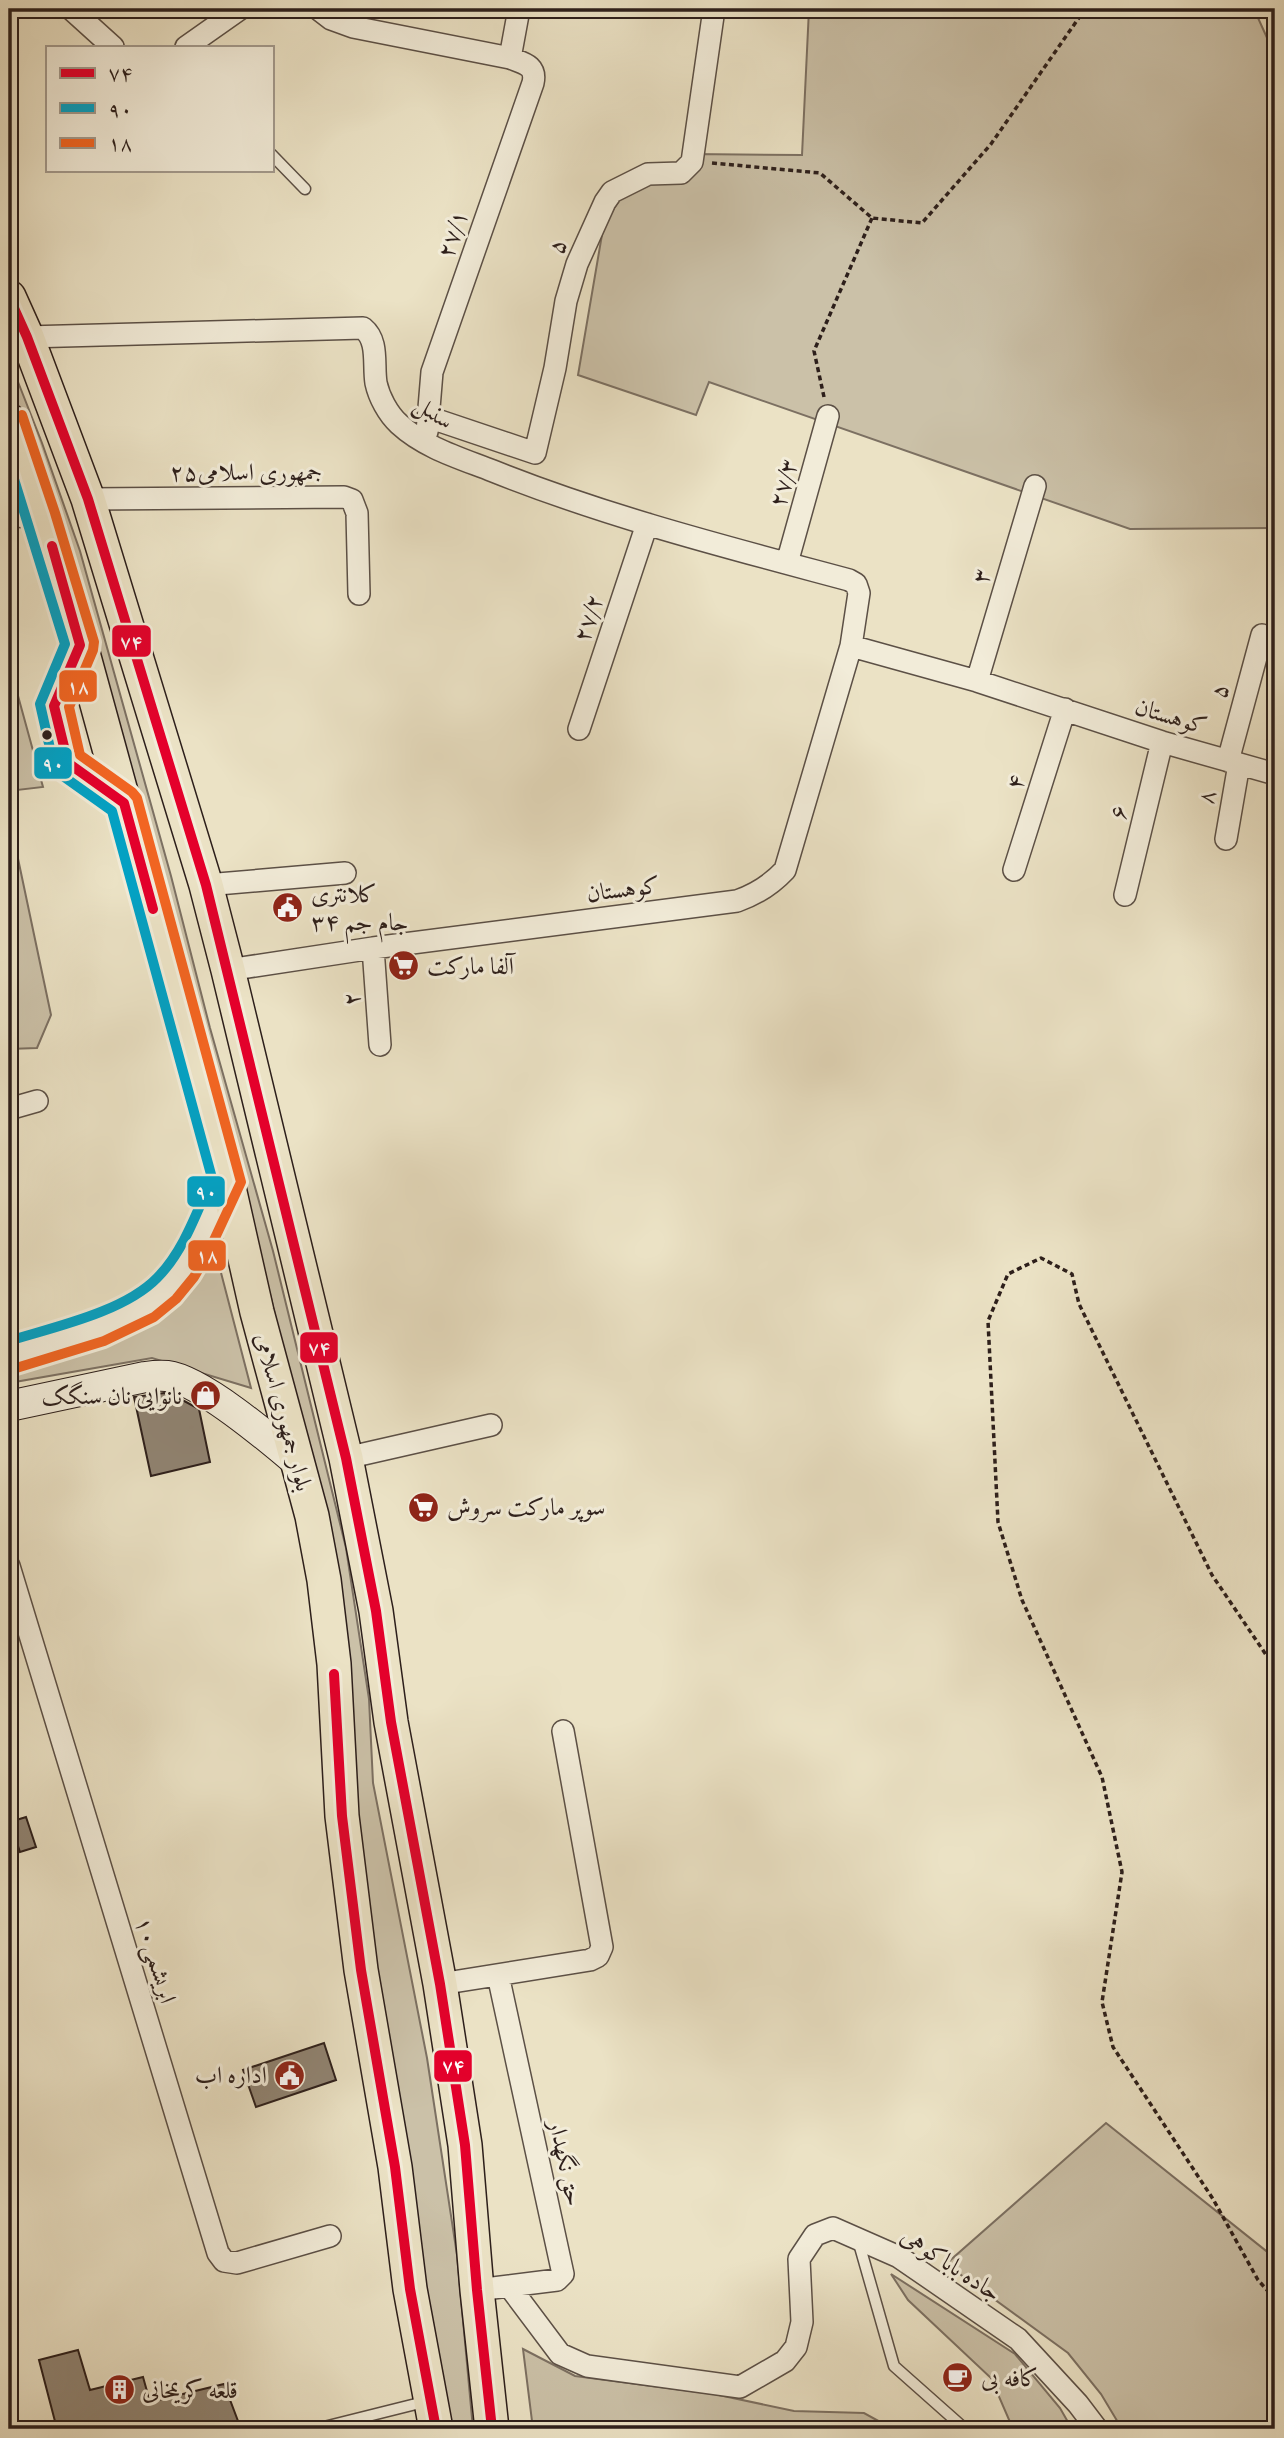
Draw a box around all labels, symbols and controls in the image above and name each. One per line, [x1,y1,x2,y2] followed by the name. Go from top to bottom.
[46,46,273,172] legend
[108,60,133,86] text: ۷۴
[108,96,133,122] text: ۹۰
[108,130,133,156] text: ۱۸
[430,206,474,262] street label: ۲۷/۱
[540,234,574,258] street label: ۵
[408,388,459,438] street label: سنبل
[762,456,804,510] street label: ۲۷/۳
[170,457,322,487] street label: جمهوری اسلامی۲۵
[965,565,997,587] street label: ۳
[566,590,610,646] street label: ۲۷/۲
[111,624,152,658] line badge: ۷۴
[120,630,142,653] text: ۷۴
[58,669,98,703] line badge: ۱۸
[67,675,89,698] text: ۱۸
[1203,680,1235,702] street label: ۵
[1131,691,1211,741] street label: کوهستان
[40,728,54,742] unlabelled marker
[33,746,73,780] line badge: ۹۰
[42,752,64,775] text: ۹۰
[999,771,1031,793] street label: ۴
[1190,787,1222,807] street label: ۸
[1102,802,1134,822] street label: ۶
[585,870,661,908] street label: کوهستان
[311,879,409,944] place label: کلانتری ۳۴ جام جم
[271,891,305,925] public building icon: کلانتری ۳۴ جام جم
[387,949,421,983] supermarket icon: آلفا مارکت
[427,951,517,981] place label: آلفا مارکت
[336,991,366,1007] street label: ۲
[186,1175,226,1208] line badge: ۹۰
[195,1180,217,1203] text: ۹۰
[187,1239,227,1272] line badge: ۱۸
[196,1244,218,1267] text: ۱۸
[248,1330,320,1494] street label: بلوار جمهوری اسلامی
[299,1331,339,1364] line badge: ۷۴
[308,1336,330,1359] text: ۷۴
[188,1379,222,1413] shop icon: نانوایی نان سنگک
[41,1381,182,1411] place label: نانوایی نان سنگک
[407,1490,441,1524] supermarket icon: سوپر مارکت سروش
[447,1492,606,1523] place label: سوپر مارکت سروش
[127,1913,183,2007] street label: ابریشمی۱۰
[433,2049,473,2083] line badge: ۷۴
[442,2054,464,2077] text: ۷۴
[273,2058,307,2092] public building icon: اداره اب
[195,2060,267,2090] place label: اداره اب
[542,2115,590,2209] street label: حق نگهدار
[895,2220,1007,2308] street label: جاده باباکوهی
[941,2361,975,2395] cafe icon: کافه بی
[981,2363,1039,2395] place label: کافه بی
[102,2373,136,2407] building icon: قلعه کریمخانی
[142,2375,238,2405] place label: قلعه کریمخانی

